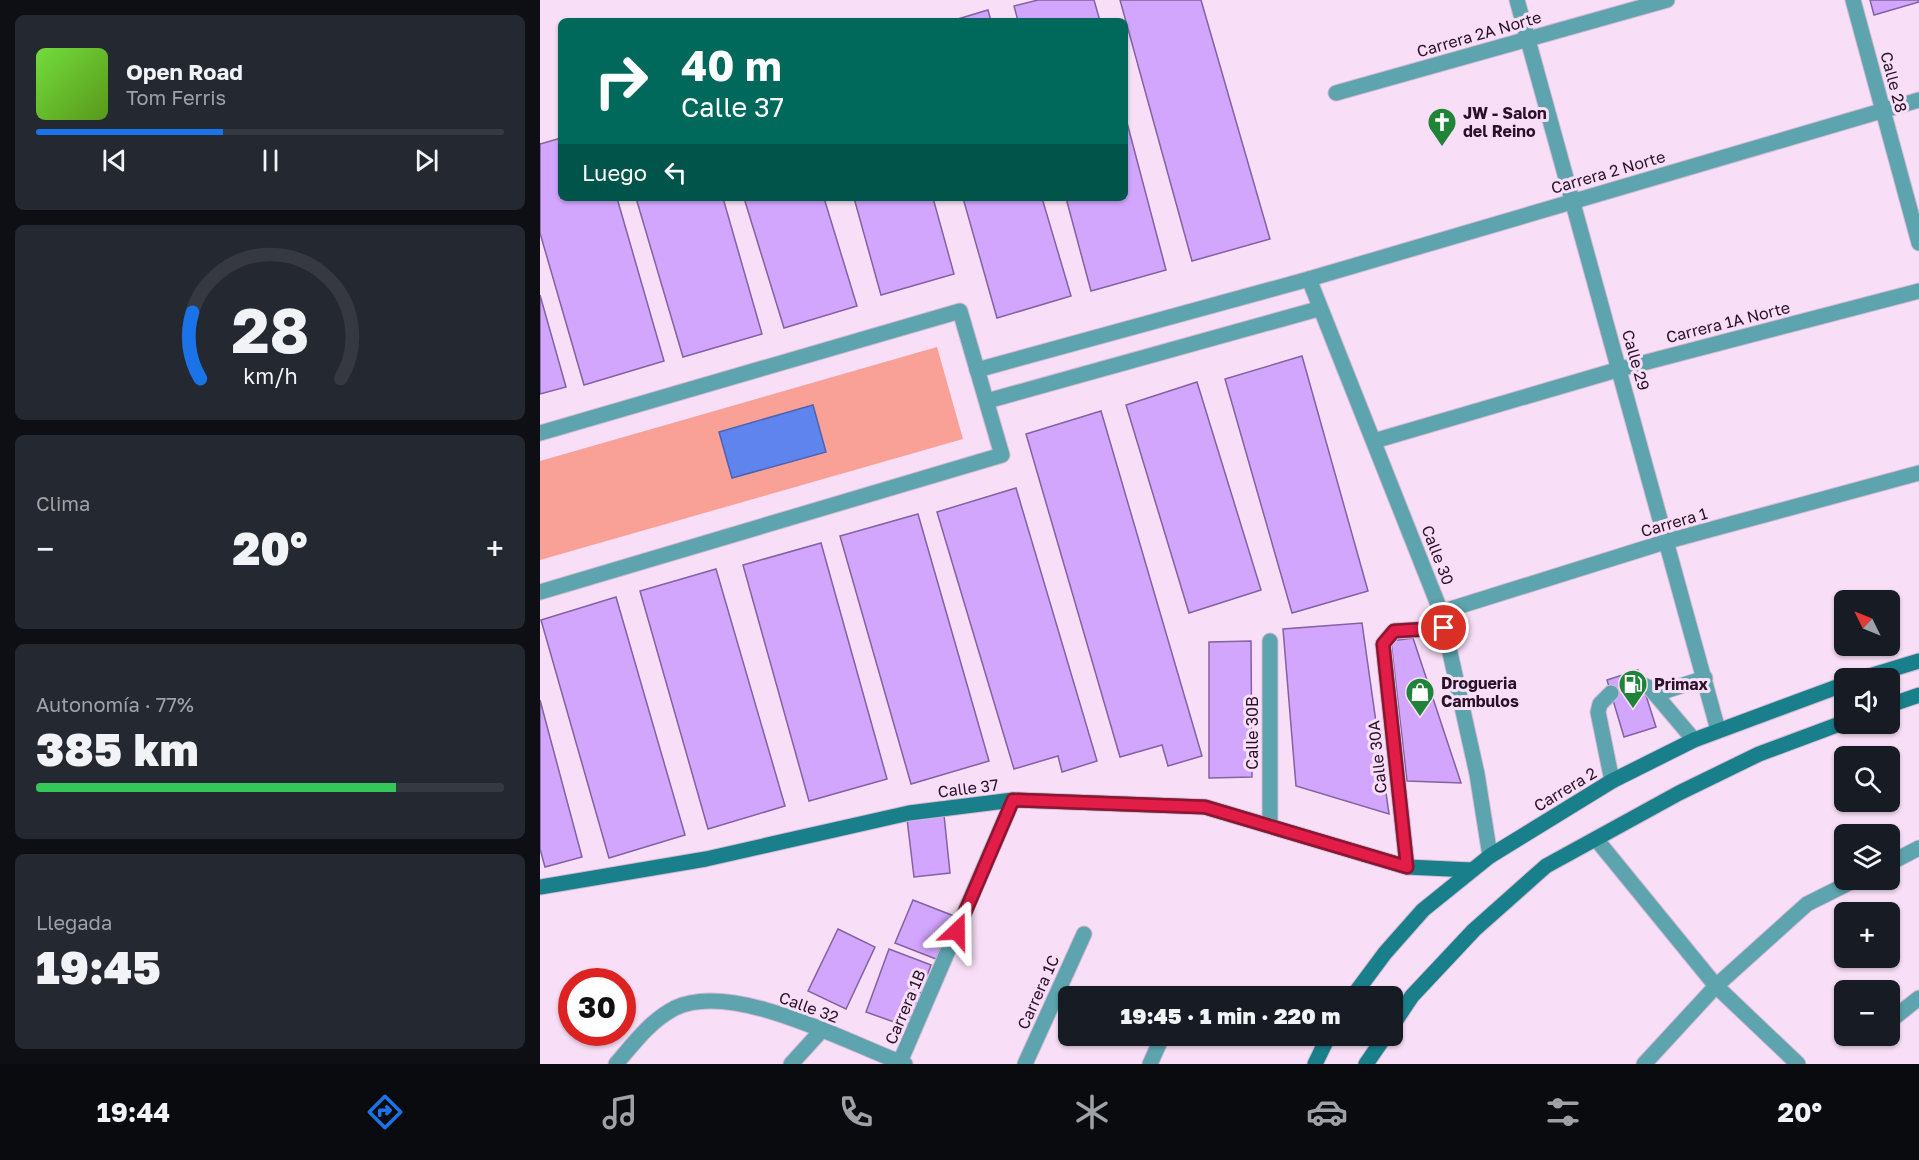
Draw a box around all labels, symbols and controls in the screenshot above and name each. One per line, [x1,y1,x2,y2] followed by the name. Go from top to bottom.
[1414,7,1544,61] street label: Carrera 2A Norte
[681,40,782,90] text: 40 m
[582,42,660,120] icon: right
[1876,49,1912,115] street label: Calle 28
[126,58,243,85] text: Open Road
[126,85,226,109] text: Tom Ferris
[681,91,784,123] text: Calle 37
[1463,103,1547,141] place label: JW - Salon del Reino
[1426,106,1458,148] church icon: JW - Salon del Reino
[98,144,131,177] icon: previous
[254,144,287,177] icon: pause
[410,144,443,177] icon: next
[1549,146,1667,198] street label: Carrera 2 Norte
[659,156,692,189] icon: left
[582,159,647,186] text: Luego
[231,292,309,367] text: 28
[1664,297,1792,347] street label: Carrera 1A Norte
[1618,327,1654,393] street label: Calle 29
[243,364,297,390] text: km/h
[36,491,90,515] text: Clima
[1638,503,1710,541] street label: Carrera 1
[232,521,308,575] text: 20°
[1417,522,1459,588] street label: Calle 30
[36,529,54,568] text: −
[486,529,504,568] text: +
[1834,590,1900,656] north arrow
[1834,590,1900,1046] map controls
[1418,602,1469,653] pin
[1427,611,1460,644] icon: arrive
[1617,668,1649,710] fuel station icon: Primax
[1834,668,1900,734] button: sound
[1441,673,1519,711] place label: Drogueria Cambulos
[1654,674,1709,694] place label: Primax
[1404,676,1436,718] shop icon: Drogueria Cambulos
[36,692,194,716] text: Autonomía · 77%
[1242,696,1262,770] street label: Calle 30B
[1363,719,1391,794] street label: Calle 30A
[36,722,199,776] text: 385 km
[1834,746,1900,812] button: search
[1530,762,1600,816] street label: Carrera 2
[936,774,1000,802] street label: Calle 37
[1834,824,1900,890] button: layers
[925,899,989,963] position arrow
[1834,902,1900,968] button: +
[36,910,112,934] text: Llegada
[36,940,161,994] text: 19:45
[1013,952,1063,1032] street label: Carrera 1C
[880,967,930,1047] street label: Carrera 1B
[558,968,636,1046] speed limit sign: 30
[1834,980,1900,1046] button: −
[776,987,842,1027] street label: Calle 32
[1121,1002,1340,1029] text: 19:45 · 1 min · 220 m
[364,1091,406,1133] icon: directions
[599,1091,641,1133] icon: music
[835,1091,877,1133] icon: phone
[1071,1091,1113,1133] icon: climate
[1306,1091,1348,1133] icon: car
[1542,1091,1584,1133] icon: filters
[97,1096,170,1128] text: 19:44
[1778,1096,1822,1128] text: 20°

